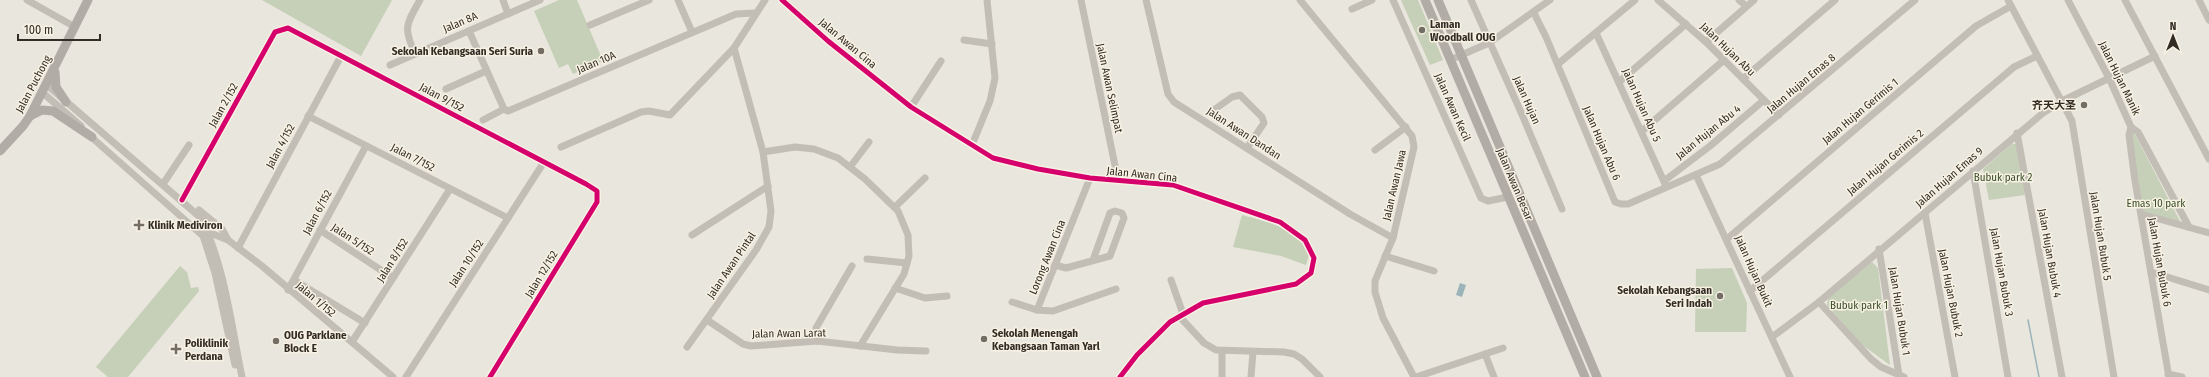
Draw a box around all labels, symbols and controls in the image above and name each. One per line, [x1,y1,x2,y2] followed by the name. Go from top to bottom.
[441,9,480,36] street label: Jalan 8A
[18,16,100,42] scale bar
[816,16,879,71] street label: Jalan Awan Cina
[2153,16,2193,56] north arrow
[1430,18,1496,44] place label: Laman Woodball OUG
[1698,20,1758,79] street label: Jalan Hujan Abu
[2170,20,2176,33] text: N
[24,23,53,37] text: 100 m
[1417,25,1427,35] marker: Laman Woodball OUG
[2096,39,2143,118] street label: Jalan Hujan Manik
[1094,42,1125,134] street label: Jalan Awan Selimpat
[392,45,534,58] place label: Sekolah Kebangsaan Seri Suria
[536,46,546,56] marker: Sekolah Kebangsaan Seri Suria
[575,48,618,76] street label: Jalan 10A
[1764,51,1839,116] street label: Jalan Hujan Emas 8
[13,52,54,115] street label: Jalan Puchong
[1620,67,1664,144] street label: Jalan Hujan Abu 5
[1432,71,1473,143] street label: Jalan Awan Kecil
[1510,74,1543,126] street label: Jalan Hujan
[1820,76,1901,147] street label: Jalan Hujan Gerimis 1
[417,80,466,115] street label: Jalan 9/152
[206,81,241,130] street label: Jalan 2/152
[2032,99,2076,112] place label: 齐天大圣
[2079,100,2089,110] marker: 齐天大圣
[1673,102,1744,162] street label: Jalan Hujan Abu 4
[1580,104,1623,183] street label: Jalan Hujan Abu 6
[1204,105,1283,162] street label: Jalan Awan Dandan
[263,122,298,171] street label: Jalan 4/152
[1845,127,1926,198] street label: Jalan Hujan Gerimis 2
[389,141,437,174] street label: Jalan 7/152
[1913,144,1986,210] street label: Jalan Hujan Emas 9
[1494,146,1536,222] street label: Jalan Awan Besar
[1380,148,1409,222] street label: Jalan Awan Jawa
[1106,164,1178,185] street label: Jalan Awan Cina
[1974,171,2032,184] park label: Bubuk park 2
[300,188,335,237] street label: Jalan 6/152
[2087,191,2114,282] street label: Jalan Hujan Bubuk 5
[2127,197,2186,210] park label: Emas 10 park
[2035,208,2064,299] street label: Jalan Hujan Bubuk 4
[2145,216,2174,308] street label: Jalan Hujan Bubuk 6
[1027,218,1068,296] street label: Lorong Awan Cina
[133,219,145,231] marker: Klinik Mediviron
[148,219,223,232] place label: Klinik Mediviron
[329,221,377,258] street label: Jalan 5/152
[1987,227,2016,318] street label: Jalan Hujan Bubuk 3
[704,229,759,301] street label: Jalan Awan Pintal
[1732,233,1775,309] street label: Jalan Hujan Bukit
[374,236,411,284] street label: Jalan 8/152
[446,237,487,289] street label: Jalan 10/152
[522,248,561,300] street label: Jalan 12/152
[1936,248,1965,339] street label: Jalan Hujan Bubuk 2
[1886,266,1913,356] street label: Jalan Hujan Bubuk 1
[293,279,338,320] street label: Jalan 1/152
[1617,284,1712,310] place label: Sekolah Kebangsaan Seri Indah
[1715,291,1725,301] marker: Sekolah Kebangsaan Seri Indah
[1830,299,1888,312] park label: Bubuk park 1
[752,326,827,341] street label: Jalan Awan Larat
[992,327,1101,353] place label: Sekolah Menengah Kebangsaan Taman Yarl
[284,329,347,355] place label: OUG Parklane Block E
[979,334,989,344] marker: Sekolah Menengah Kebangsaan Taman Yarl
[271,336,281,346] marker: OUG Parklane Block E
[185,337,228,363] place label: Poliklinik Perdana
[170,343,182,355] marker: Poliklinik Perdana

